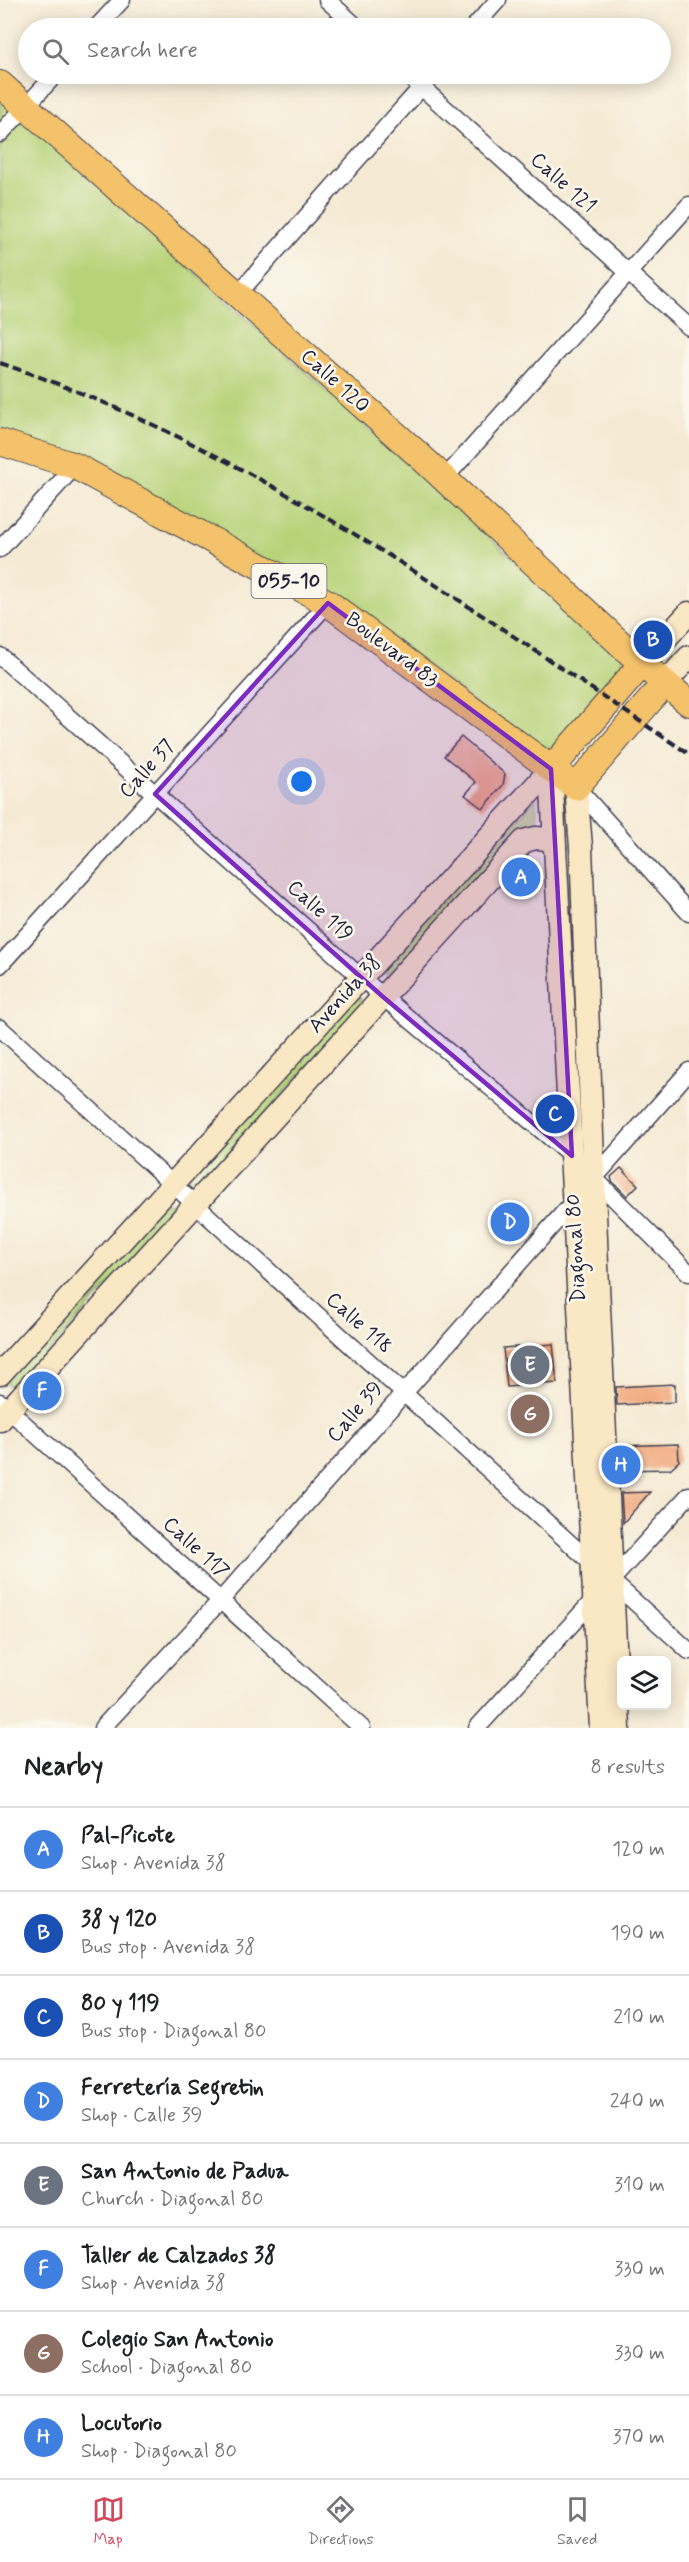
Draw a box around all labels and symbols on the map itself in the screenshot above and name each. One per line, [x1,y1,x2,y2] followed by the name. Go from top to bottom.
[524,146,602,220] street label: Calle 121
[294,343,376,419] street label: Calle 120
[252,564,326,598] road number: 055-10
[340,606,444,694] street label: Boulevard 83
[634,618,672,662] pin: B
[113,733,181,805] street label: Calle 37
[287,767,316,796] your location
[502,854,540,900] pin: A
[281,874,359,948] street label: Calle 119
[302,949,388,1039] street label: Avenida 38
[536,1092,574,1136] pin: C
[559,1193,595,1303] street label: Diagonal 80
[490,1200,530,1244] pin: D
[320,1286,398,1360] street label: Calle 118
[510,1342,550,1388] pin: E
[22,1368,62,1414] pin: F
[321,1375,389,1449] street label: Calle 39
[510,1392,550,1436] pin: G
[602,1442,640,1488] pin: H
[157,1511,235,1585] street label: Calle 117

